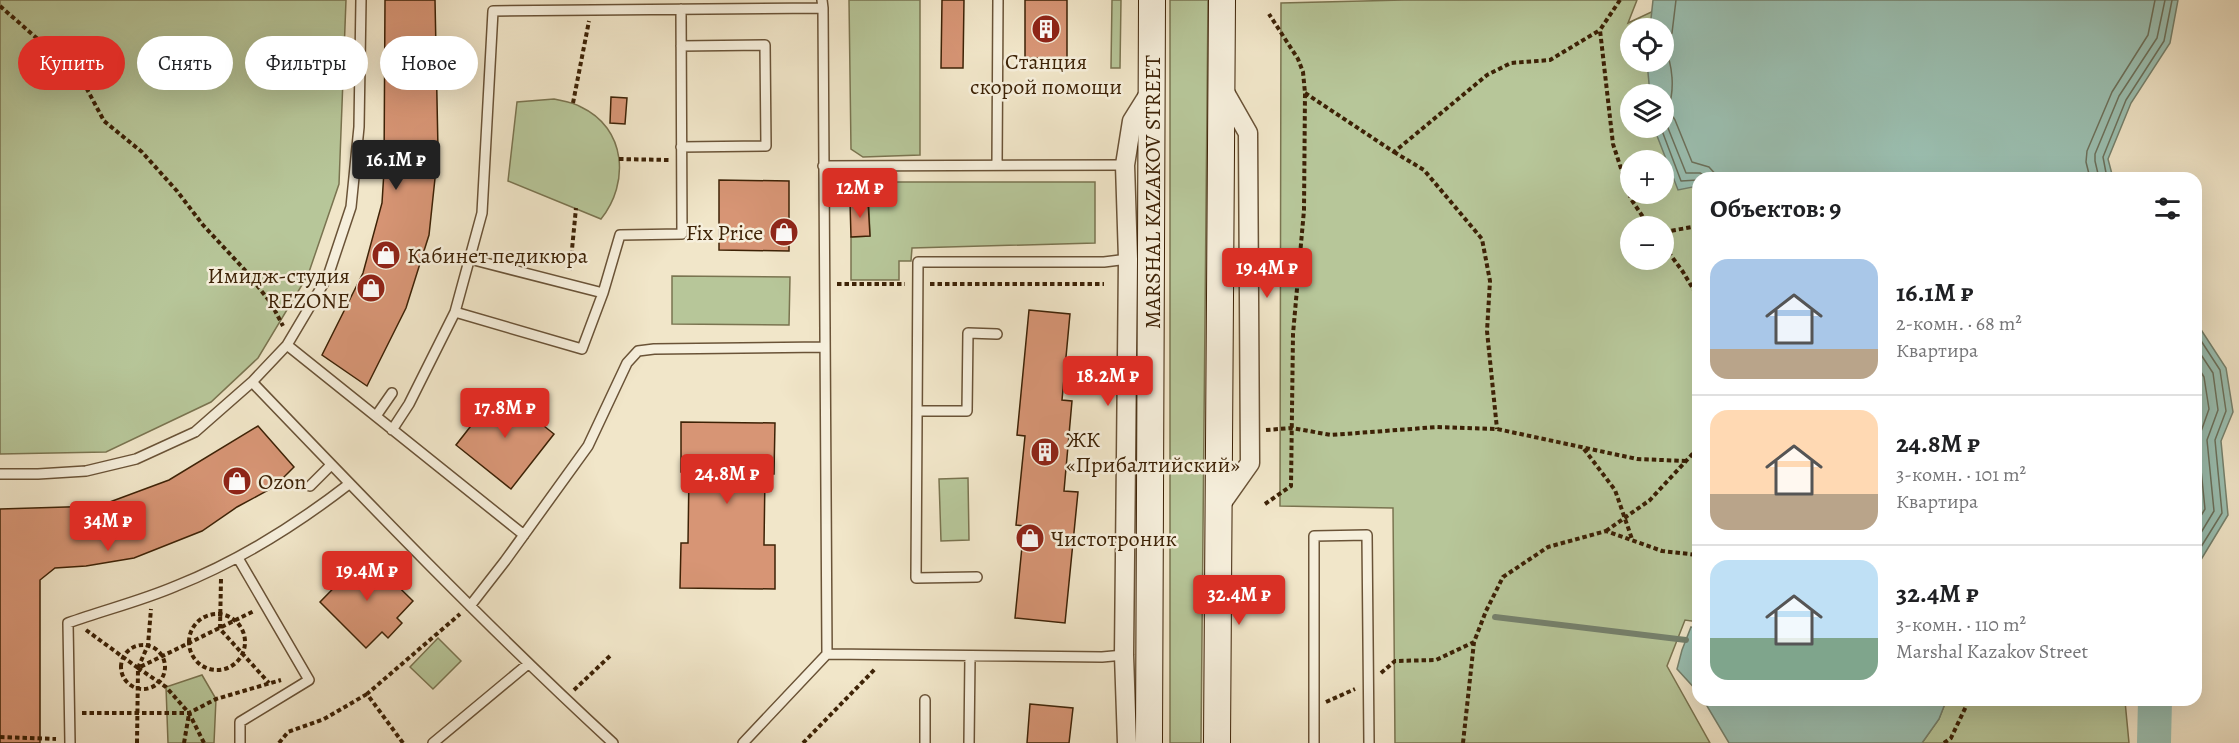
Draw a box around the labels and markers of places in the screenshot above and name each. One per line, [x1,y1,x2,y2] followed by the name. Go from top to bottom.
[1030,13,1062,45] building icon: Станция скорой помощи
[970,47,1122,102] place label: Станция скорой помощи
[341,140,451,191] pin: 16.1M ₽
[818,168,902,219] pin: 12M ₽
[768,216,800,248] shop icon: Fix Price
[686,218,763,248] place label: Fix Price
[370,239,402,271] shop icon: Кабинет педикюра
[407,241,589,271] place label: Кабинет педикюра
[1212,248,1322,299] pin: 19.4M ₽
[207,261,350,316] place label: Имидж-студия REZONE
[355,272,387,304] shop icon: Имидж-студия REZONE
[1053,356,1163,407] pin: 18.2M ₽
[450,388,560,439] pin: 17.8M ₽
[1066,425,1240,480] place label: ЖК «Прибалтийский»
[1029,436,1061,468] building icon: ЖК «Прибалтийский»
[672,454,782,505] pin: 24.8M ₽
[221,465,253,497] shop icon: Ozon
[258,467,306,497] place label: Ozon
[66,501,150,552] pin: 34M ₽
[1014,522,1046,554] shop icon: Чистотроник
[1051,524,1177,554] place label: Чистотроник
[312,551,422,602] pin: 19.4M ₽
[1184,575,1294,626] pin: 32.4M ₽

